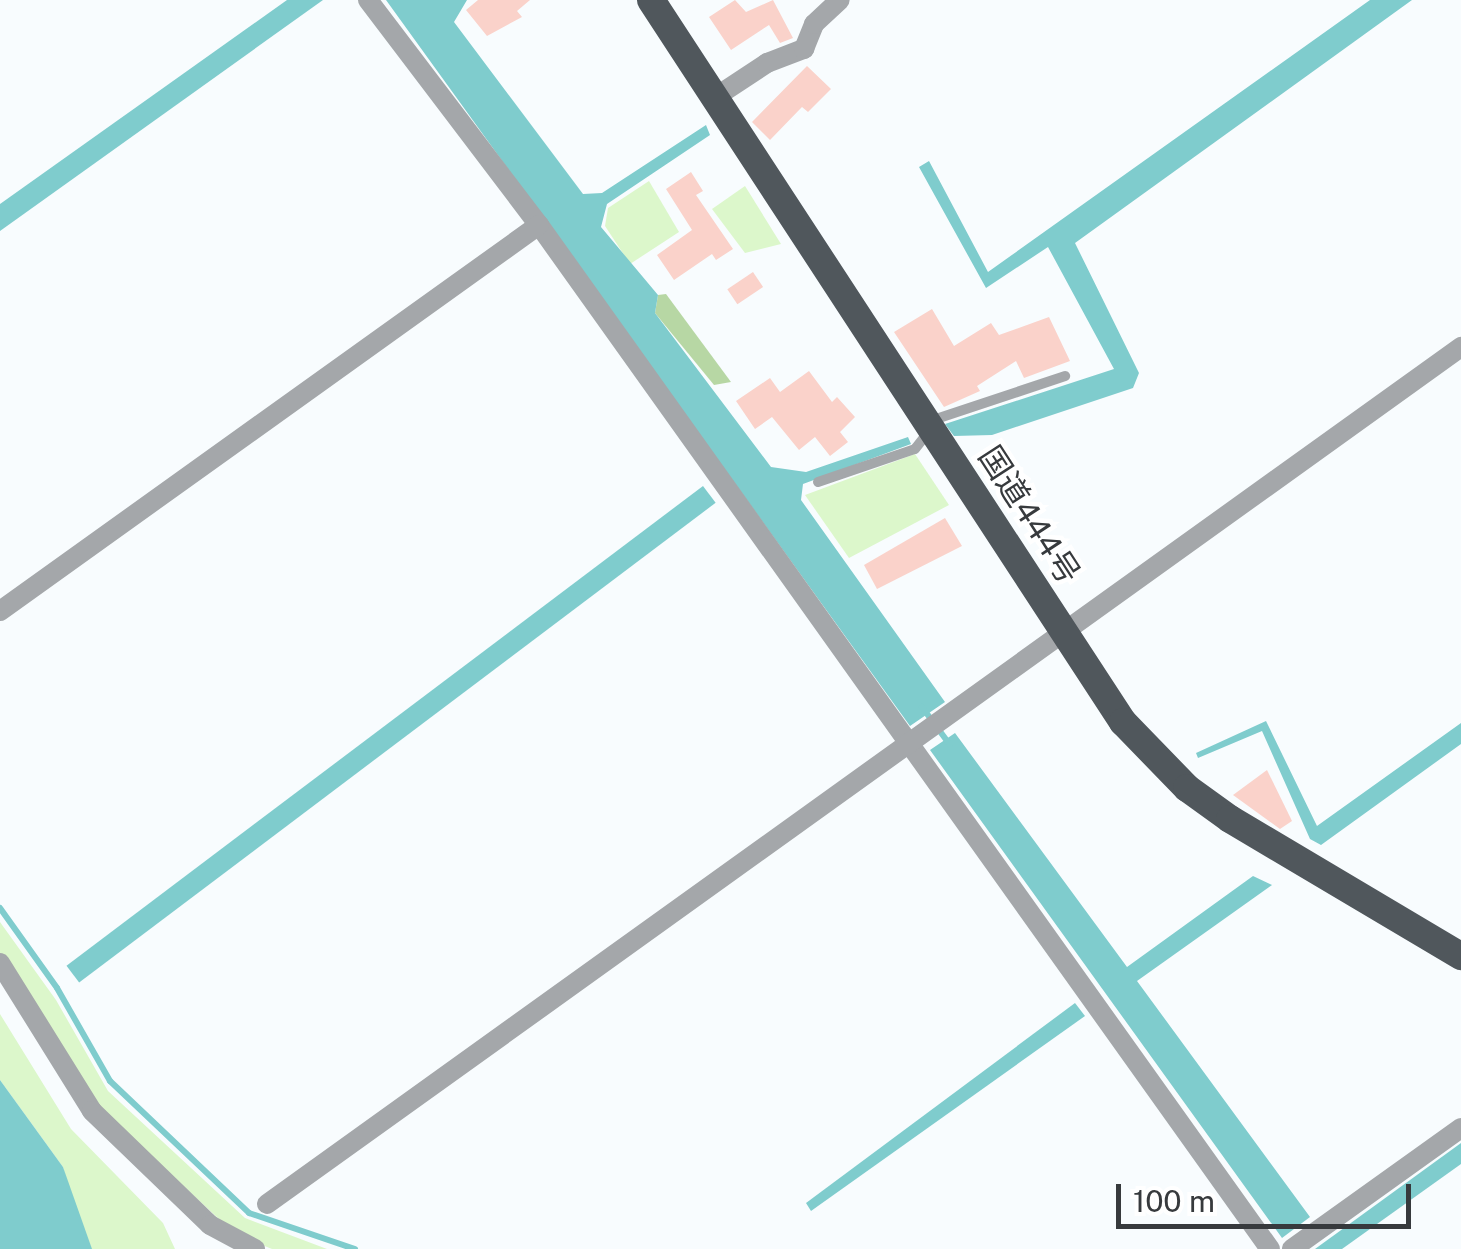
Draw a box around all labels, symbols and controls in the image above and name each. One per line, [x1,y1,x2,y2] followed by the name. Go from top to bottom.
[970,439,1088,591] street label: 国道444号
[1121,1164,1416,1226] scale bar
[1133,1183,1215,1219] text: 100 m

